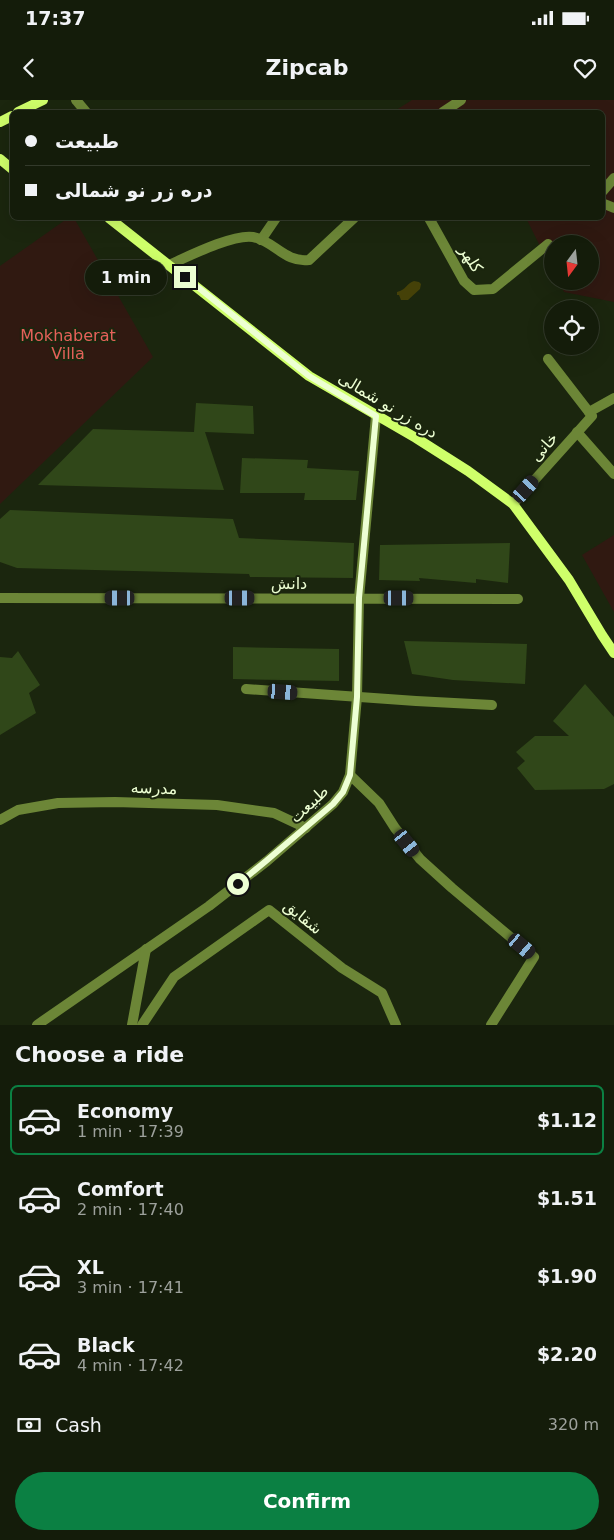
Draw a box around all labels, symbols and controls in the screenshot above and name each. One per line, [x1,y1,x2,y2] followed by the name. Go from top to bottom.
[25,7,85,29] text: 17:37
[15,54,43,82] icon: back
[571,54,599,82] icon: heart
[266,55,348,80] text: Zipcab
[55,130,119,152] text: طبیعت
[55,179,213,201] text: دره زر نو شمالی
[544,235,599,290] north arrow
[544,235,599,355] map controls
[454,241,487,277] street label: کلهر
[85,260,168,294] callout: 1 min
[174,266,196,288] route end
[101,268,151,287] text: 1 min
[544,300,599,355] button: locate
[20,326,116,363] park label: Mokhaberat Villa
[334,368,441,443] street label: دره زر نو شمالی
[526,429,562,465] street label: خانی
[510,473,541,505] car
[271,574,307,594] street label: دانش
[105,591,135,606] car
[225,591,255,606] car
[384,591,414,606] car
[267,683,298,701] car
[130,778,178,799] street label: مدرسه
[286,781,332,827] street label: طبیعت
[391,827,422,859] car
[227,873,249,895] route start
[279,896,326,939] street label: شقایق
[505,931,538,961] car
[15,1042,184,1067] text: Choose a ride
[17,1098,62,1143] icon: car
[77,1100,173,1122] text: Economy
[537,1109,597,1131] text: $1.12
[77,1122,184,1141] text: 1 min · 17:39
[17,1176,62,1221] icon: car
[77,1178,164,1200] text: Comfort
[537,1187,597,1209] text: $1.51
[77,1200,184,1219] text: 2 min · 17:40
[17,1254,62,1299] icon: car
[77,1256,104,1278] text: XL
[537,1265,597,1287] text: $1.90
[77,1278,184,1297] text: 3 min · 17:41
[17,1332,62,1377] icon: car
[77,1334,135,1356] text: Black
[537,1343,597,1365] text: $2.20
[77,1356,184,1375] text: 4 min · 17:42
[15,1411,43,1439] icon: cash
[55,1414,102,1436] text: Cash
[548,1415,599,1434] text: 320 m
[15,1472,599,1530] button: Confirm

